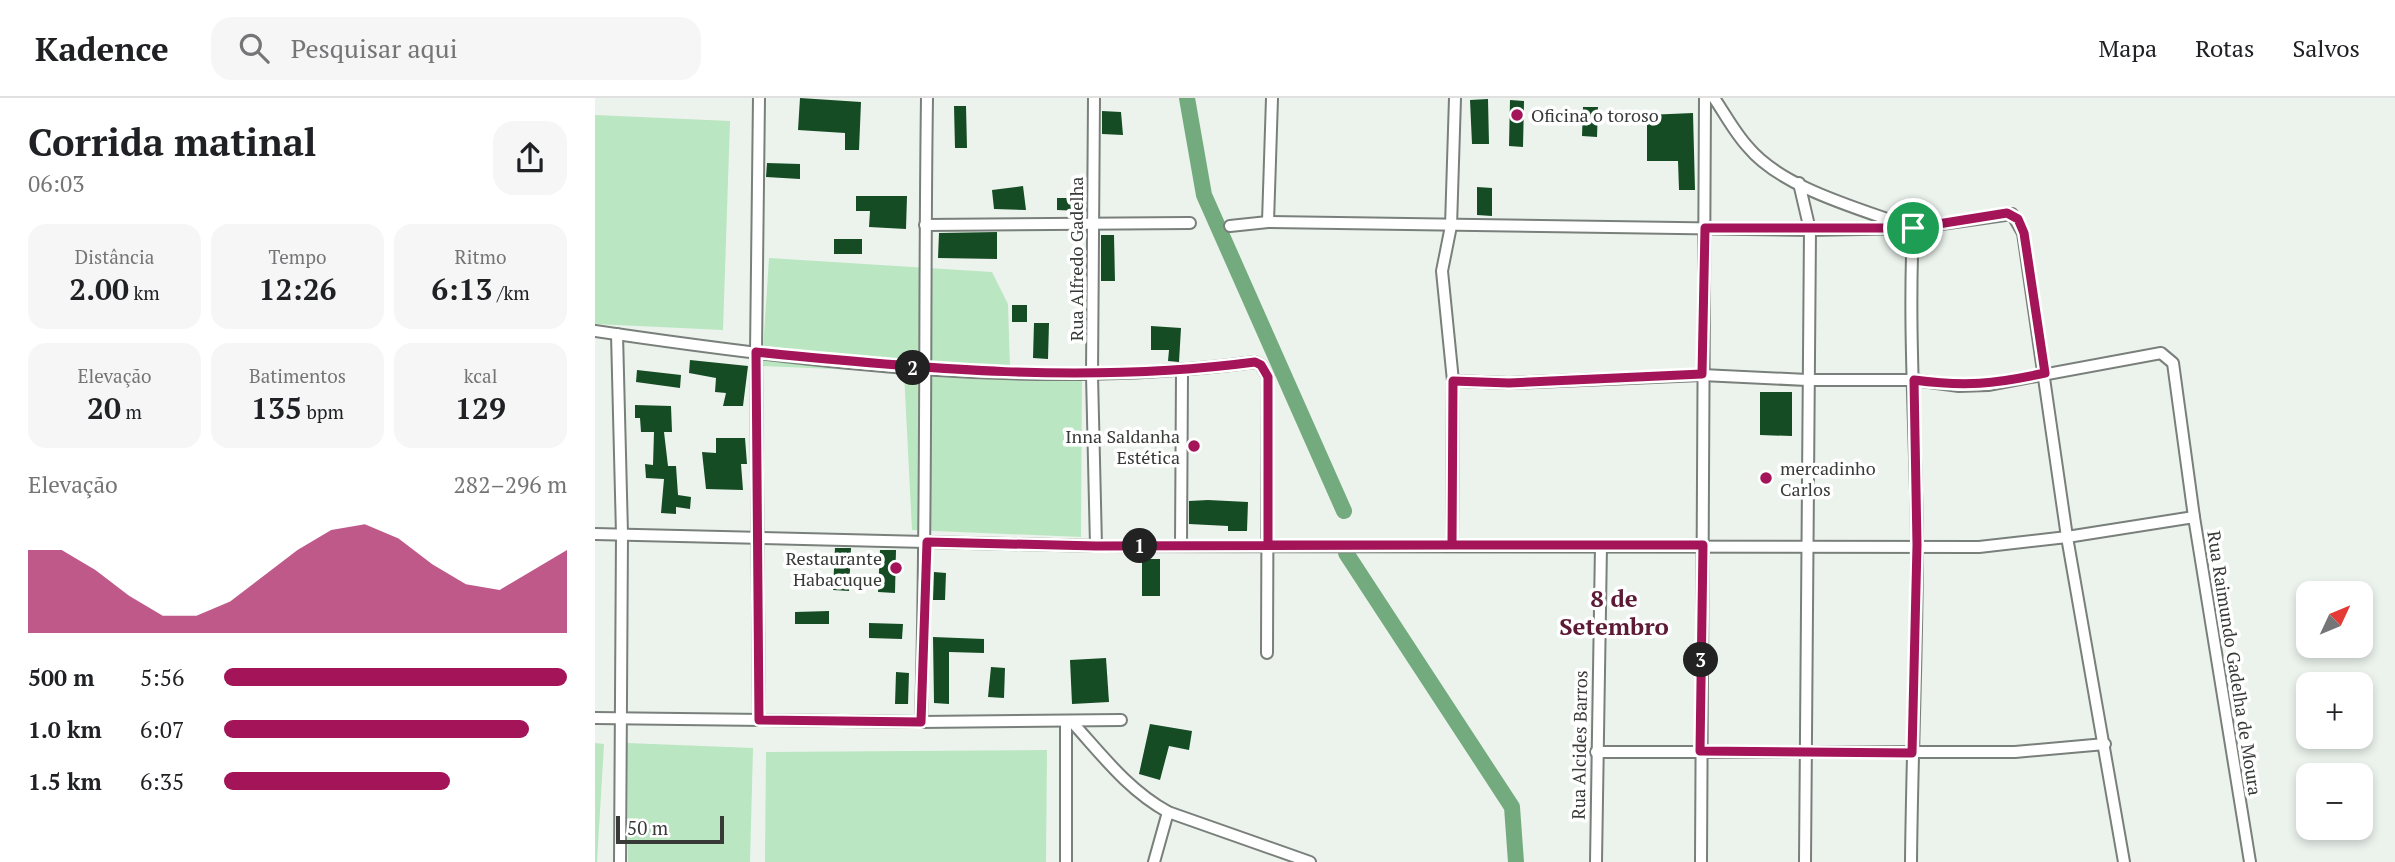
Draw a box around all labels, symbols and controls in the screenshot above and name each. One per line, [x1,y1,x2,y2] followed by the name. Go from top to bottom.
[211,17,701,80] search box
[35,27,169,70] text: Kadence
[235,29,273,67] icon: search
[291,31,458,65] text: Pesquisar aqui
[2098,32,2157,64] text: Mapa
[2195,32,2254,64] text: Rotas
[2292,32,2360,64] text: Salvos
[1531,103,1659,127] place label: Oficina o toroso
[1509,107,1525,123] marker: Oficina o toroso
[28,117,316,167] text: Corrida matinal
[493,121,567,195] button: share
[28,168,85,199] text: 06:03
[1064,177,1088,341] street label: Rua Alfredo Gadelha
[1883,198,1943,258] pin
[1894,209,1932,247] icon: arrive
[75,244,154,269] text: Distância
[269,244,326,269] text: Tempo
[455,244,506,269] text: Ritmo
[69,269,129,309] text: 2.00
[258,269,337,309] text: 12:26
[431,269,492,309] text: 6:13
[129,280,160,305] text: km
[492,280,530,305] text: /km
[895,350,931,386] pin: 2
[907,355,918,380] text: 2
[77,363,152,388] text: Elevação
[249,363,346,388] text: Batimentos
[464,363,497,388] text: kcal
[87,388,121,428] text: 20
[251,388,302,428] text: 135
[455,388,506,428] text: 129
[121,399,142,424] text: m
[302,399,344,424] text: bpm
[1065,424,1180,469] place label: Inna Saldanha Estética
[1186,438,1202,454] marker: Inna Saldanha Estética
[1780,456,1876,501] place label: mercadinho Carlos
[28,469,118,500] text: Elevação
[454,469,567,500] text: 282–296 m
[1758,470,1774,486] marker: mercadinho Carlos
[1123,528,1157,564] pin: 1
[2202,529,2268,797] street label: Rua Raimundo Gadelha de Moura
[1134,533,1145,558] text: 1
[786,546,882,591] place label: Restaurante Habacuque
[888,560,904,576] marker: Restaurante Habacuque
[2296,581,2373,658] north arrow
[2296,581,2373,840] map controls
[1559,582,1669,642] district label: 8 de Setembro
[1683,642,1719,678] pin: 3
[1695,647,1706,672] text: 3
[28,662,94,693] text: 500 m
[140,662,184,693] text: 5:56
[1566,670,1592,820] street label: Rua Alcides Barros
[2296,672,2373,749] button: +
[28,714,102,745] text: 1.0 km
[140,714,184,745] text: 6:07
[2296,763,2373,840] button: −
[28,766,102,797] text: 1.5 km
[140,766,184,797] text: 6:35
[616,813,725,845] scale bar
[627,815,668,840] text: 50 m

